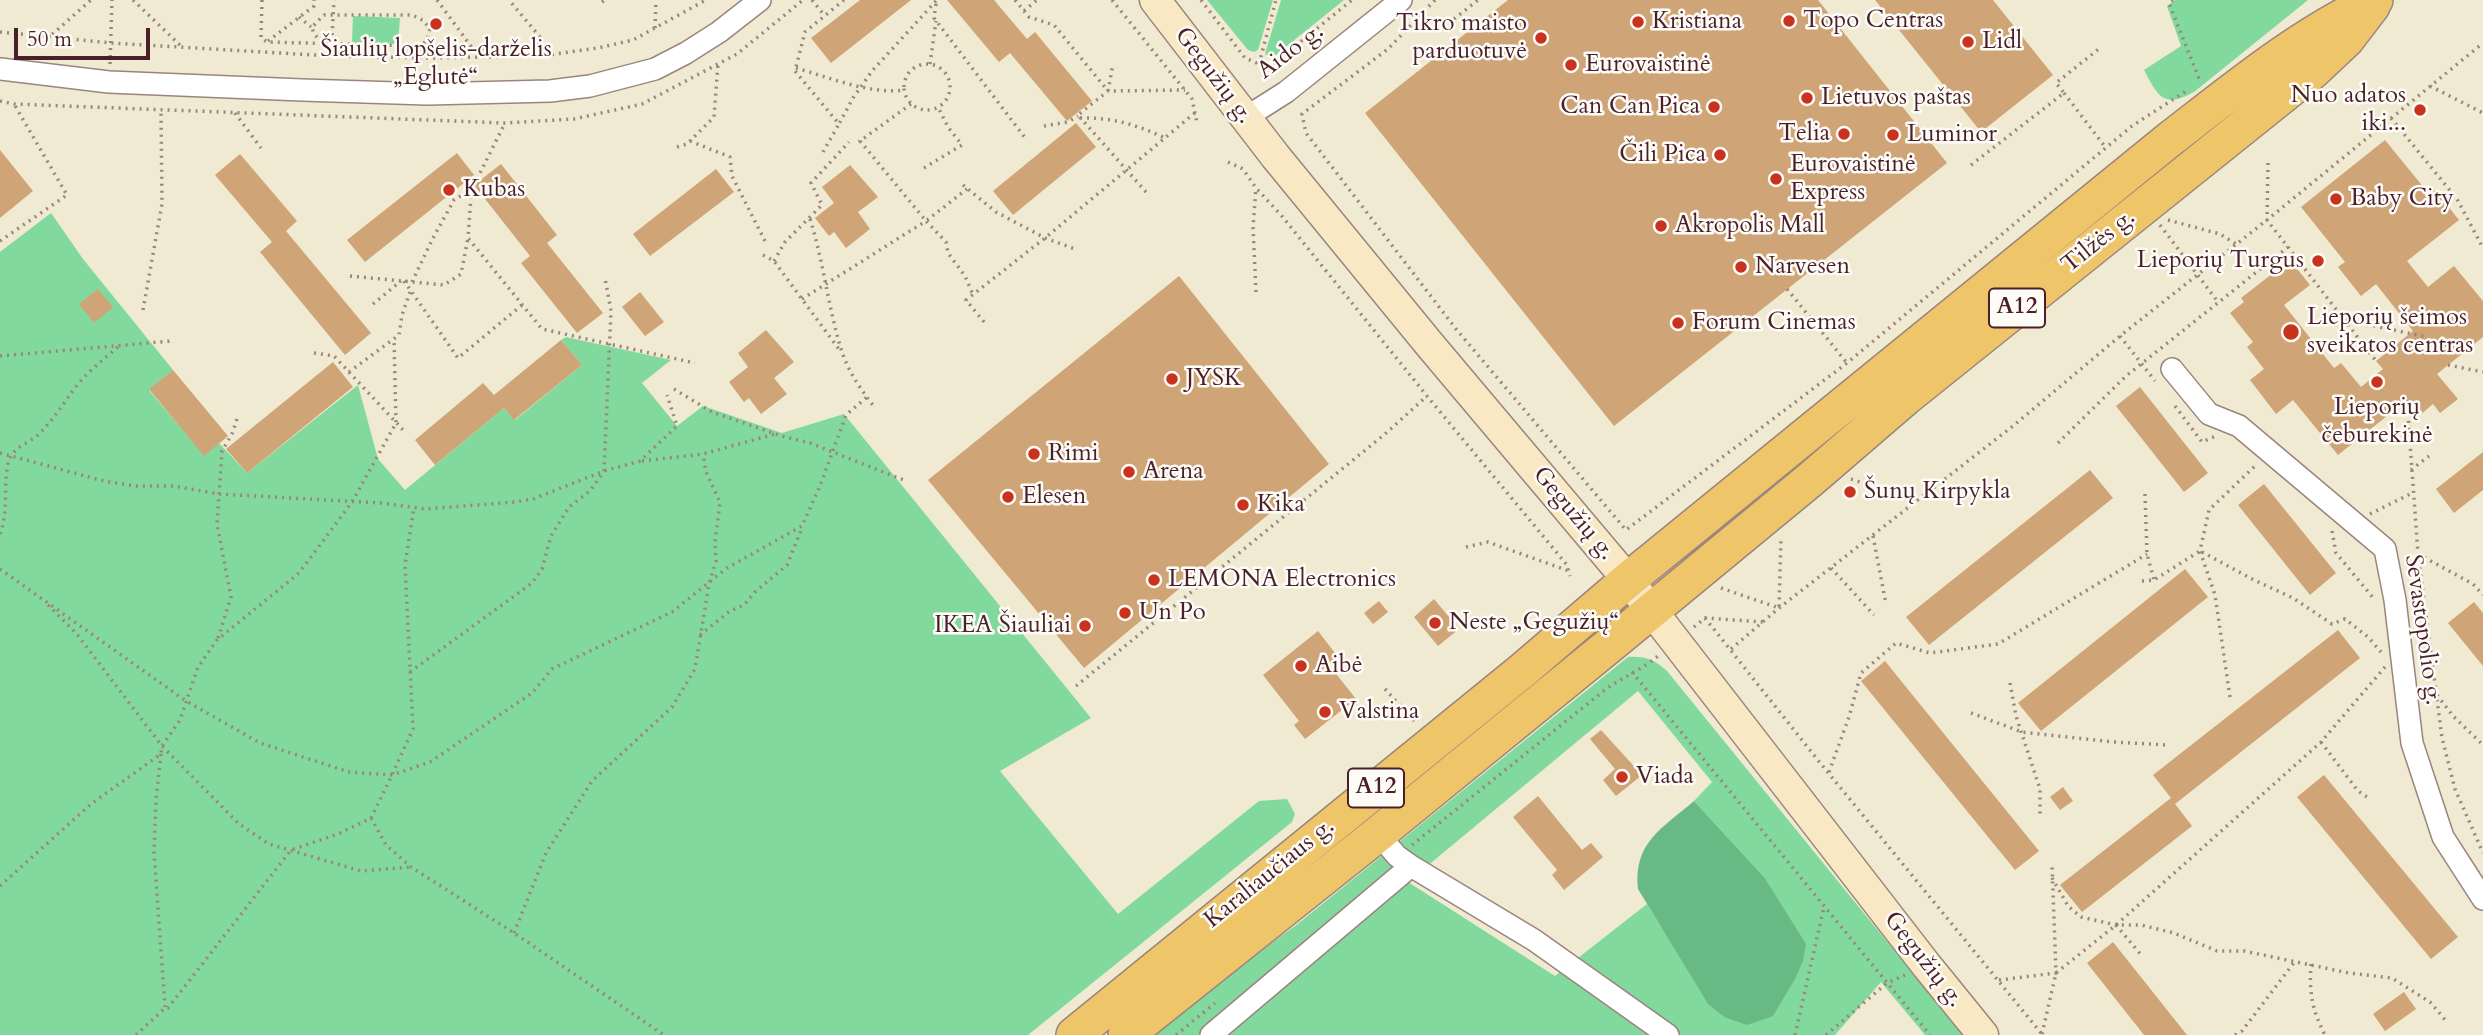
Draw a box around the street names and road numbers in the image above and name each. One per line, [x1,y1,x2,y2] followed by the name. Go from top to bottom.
[1252,18,1330,86] street label: Aido g.
[1167,22,1259,130] street label: Gegužių g.
[2057,204,2141,280] street label: Tilžės g.
[1989,288,2045,328] road number: A12
[1526,461,1620,567] street label: Gegužių g.
[2397,553,2447,707] street label: Sevastopolio g.
[1348,768,1404,808] road number: A12
[1199,813,1341,935] street label: Karaliaučiaus g.
[1877,907,1969,1013] street label: Gegužių g.

